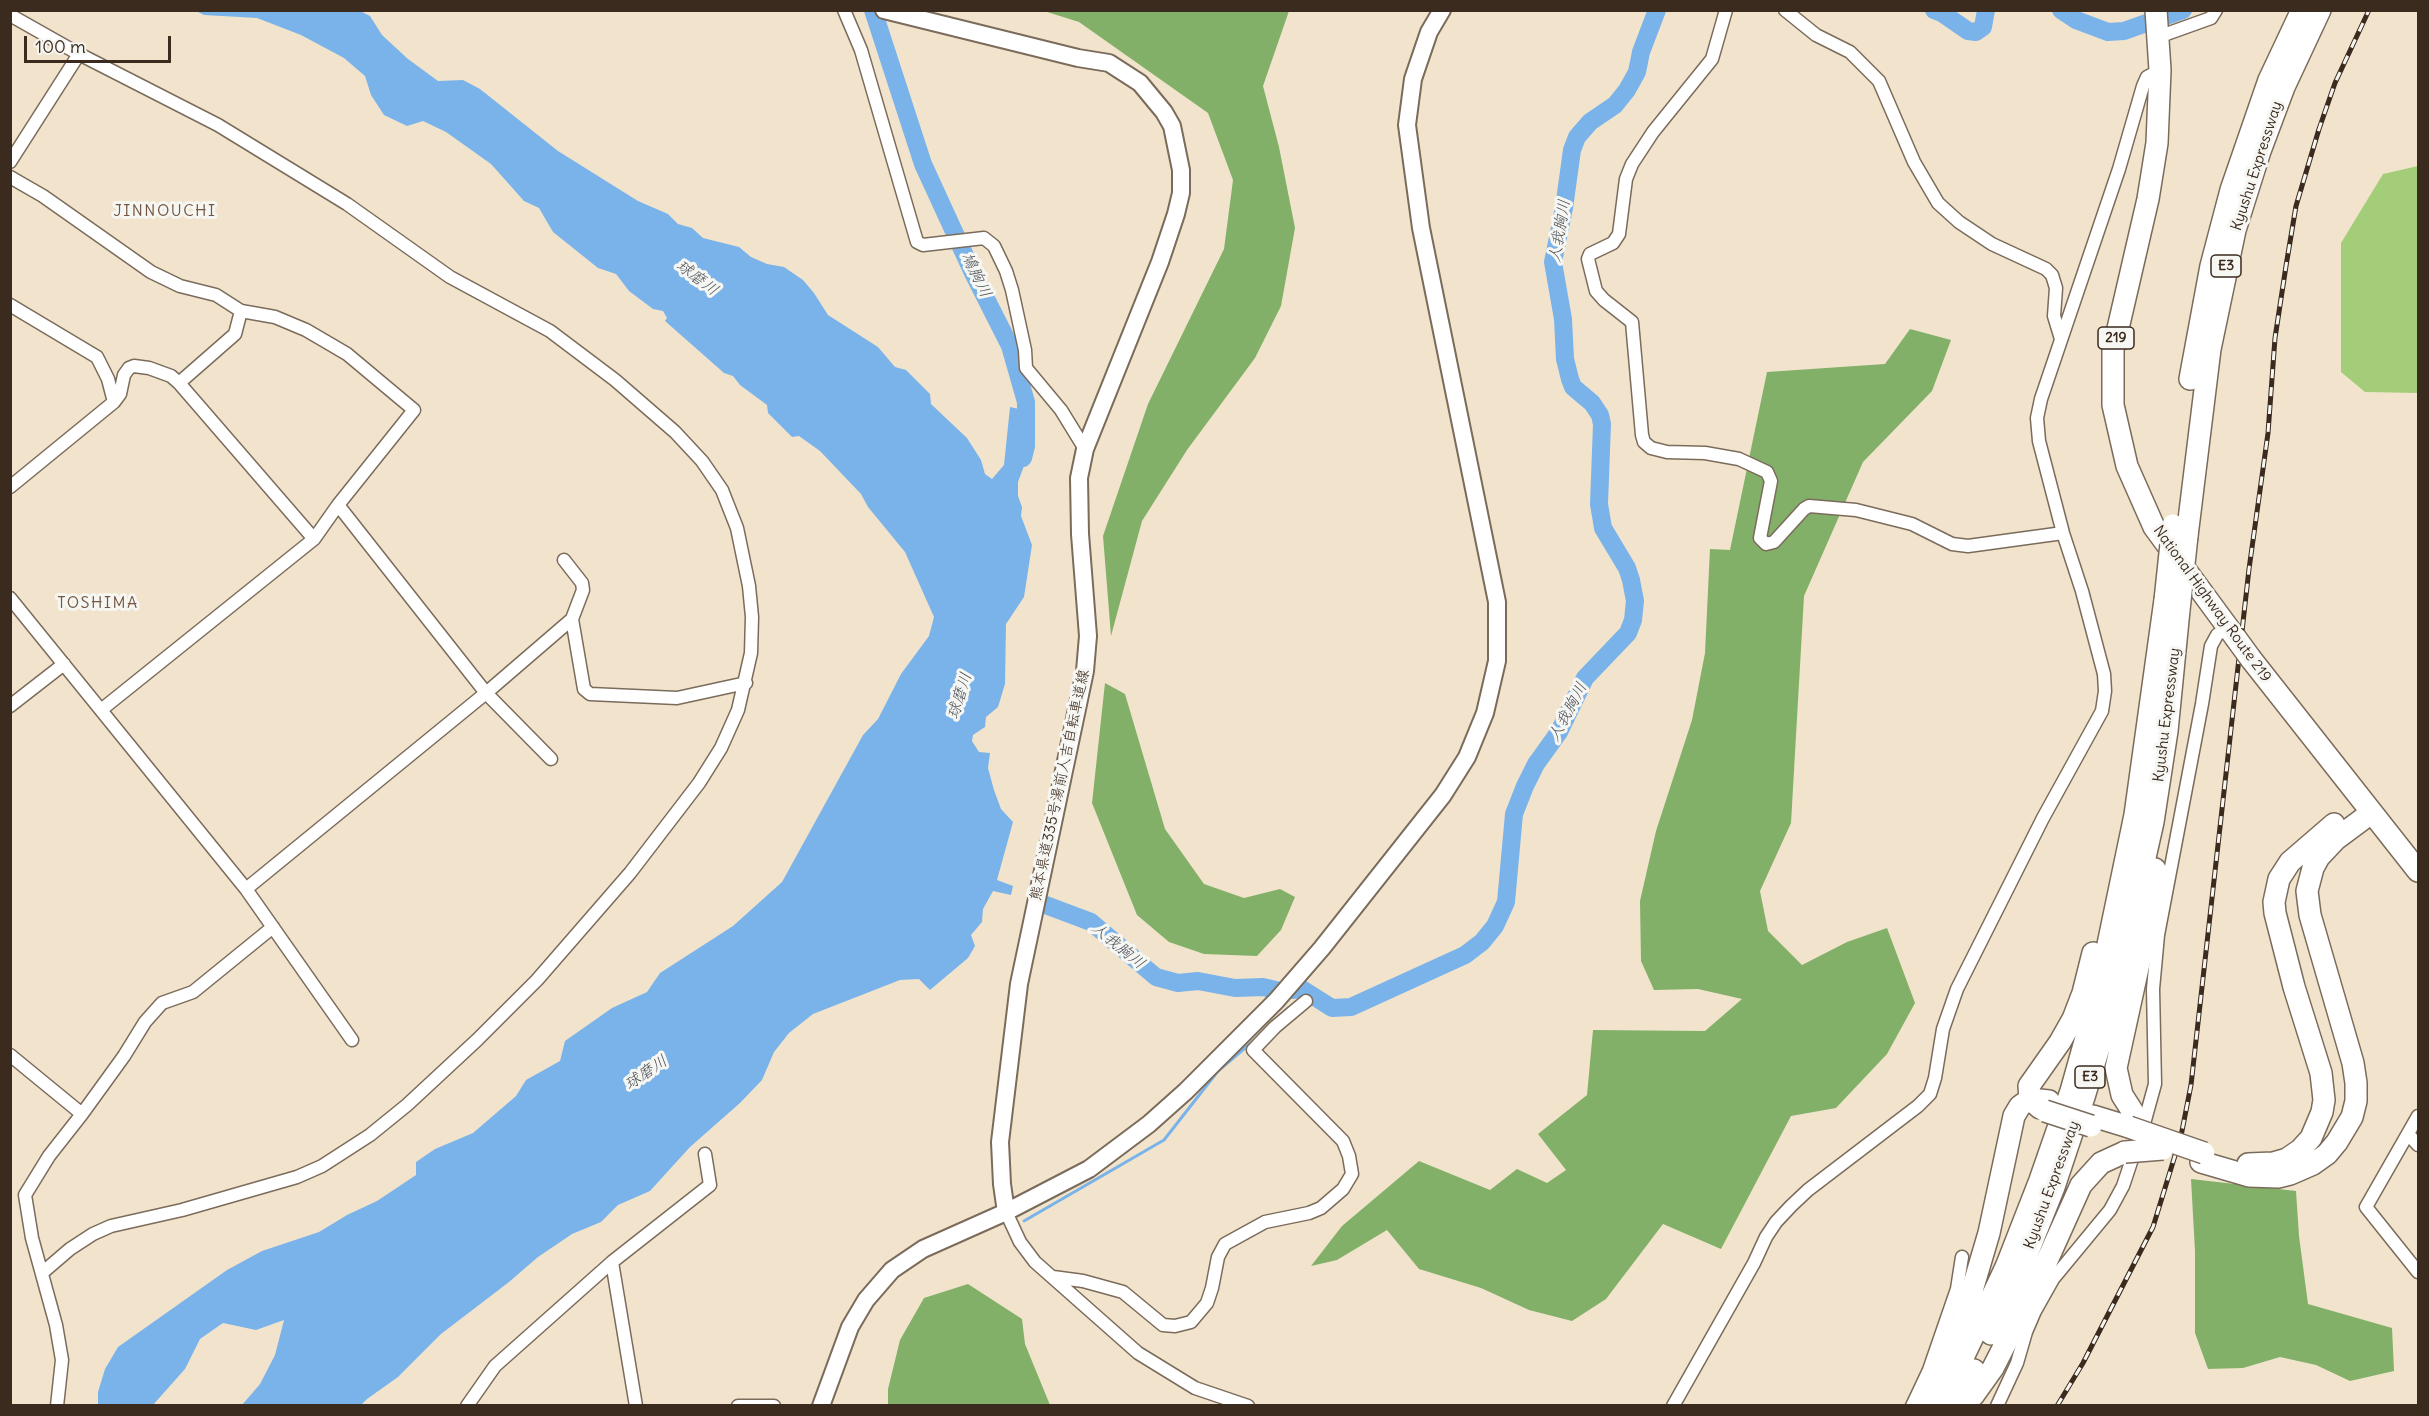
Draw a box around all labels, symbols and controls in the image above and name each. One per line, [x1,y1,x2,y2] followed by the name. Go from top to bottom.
[27,24,174,62] scale bar
[35,35,86,58] text: 100 m
[2228,99,2286,233] street label: Kyushu Expressway
[1546,198,1574,264] water label: 人我胸川
[113,201,217,221] district label: JINNOUCHI
[957,249,995,301] water label: 鳩胸川
[2211,255,2241,277] road number: E3
[672,256,722,300] water label: 球磨川
[2098,327,2134,349] road number: 219
[2149,522,2275,686] street label: National Highway Route 219
[57,593,139,613] district label: TOSHIMA
[2150,647,2184,783] street label: Kyushu Expressway
[1027,668,1093,902] street label: 熊本県道335号湯前人吉自転車道線
[944,670,976,722] water label: 球磨川
[1545,679,1591,745] water label: 人我胸川
[1087,918,1149,974] water label: 人我胸川
[621,1052,671,1094] water label: 球磨川
[2075,1066,2105,1088] road number: E3
[2020,1119,2084,1251] street label: Kyushu Expressway

